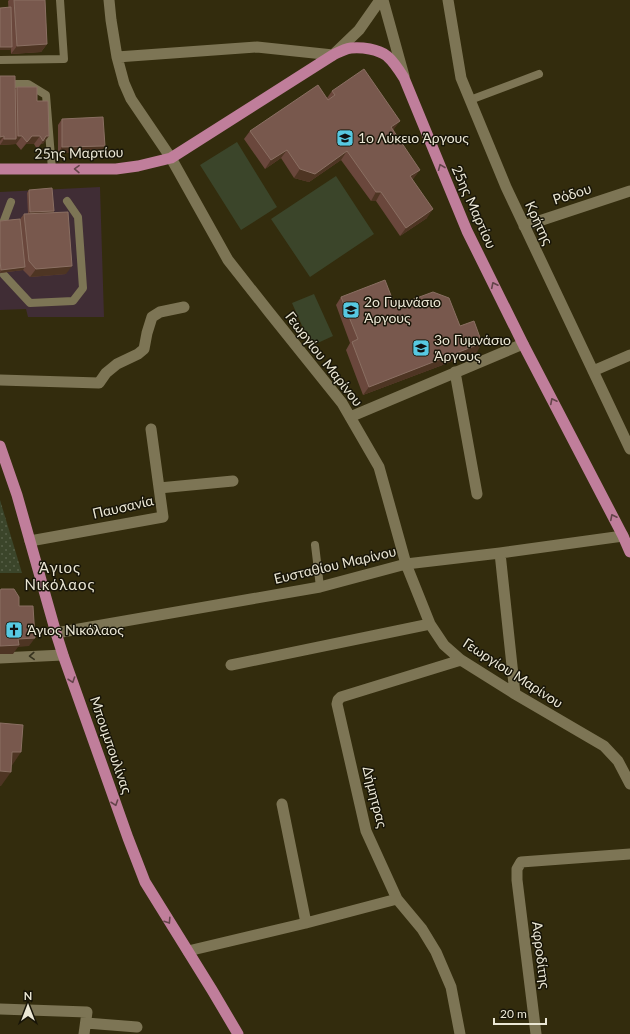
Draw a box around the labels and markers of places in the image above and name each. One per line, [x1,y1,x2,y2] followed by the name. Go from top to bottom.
[335,128,355,148] school or university icon: 1ο Λύκειο Άργους
[358,129,469,146] place label: 1ο Λύκειο Άργους
[364,293,441,326] place label: 2ο Γυμνάσιο Άργους
[341,300,361,320] school or university icon: 2ο Γυμνάσιο Άργους
[434,331,511,364] place label: 3ο Γυμνάσιο Άργους
[411,338,431,358] school or university icon: 3ο Γυμνάσιο Άργους
[4,620,24,640] church icon: Άγιος Νικόλαος
[27,621,124,638] place label: Άγιος Νικόλαος

